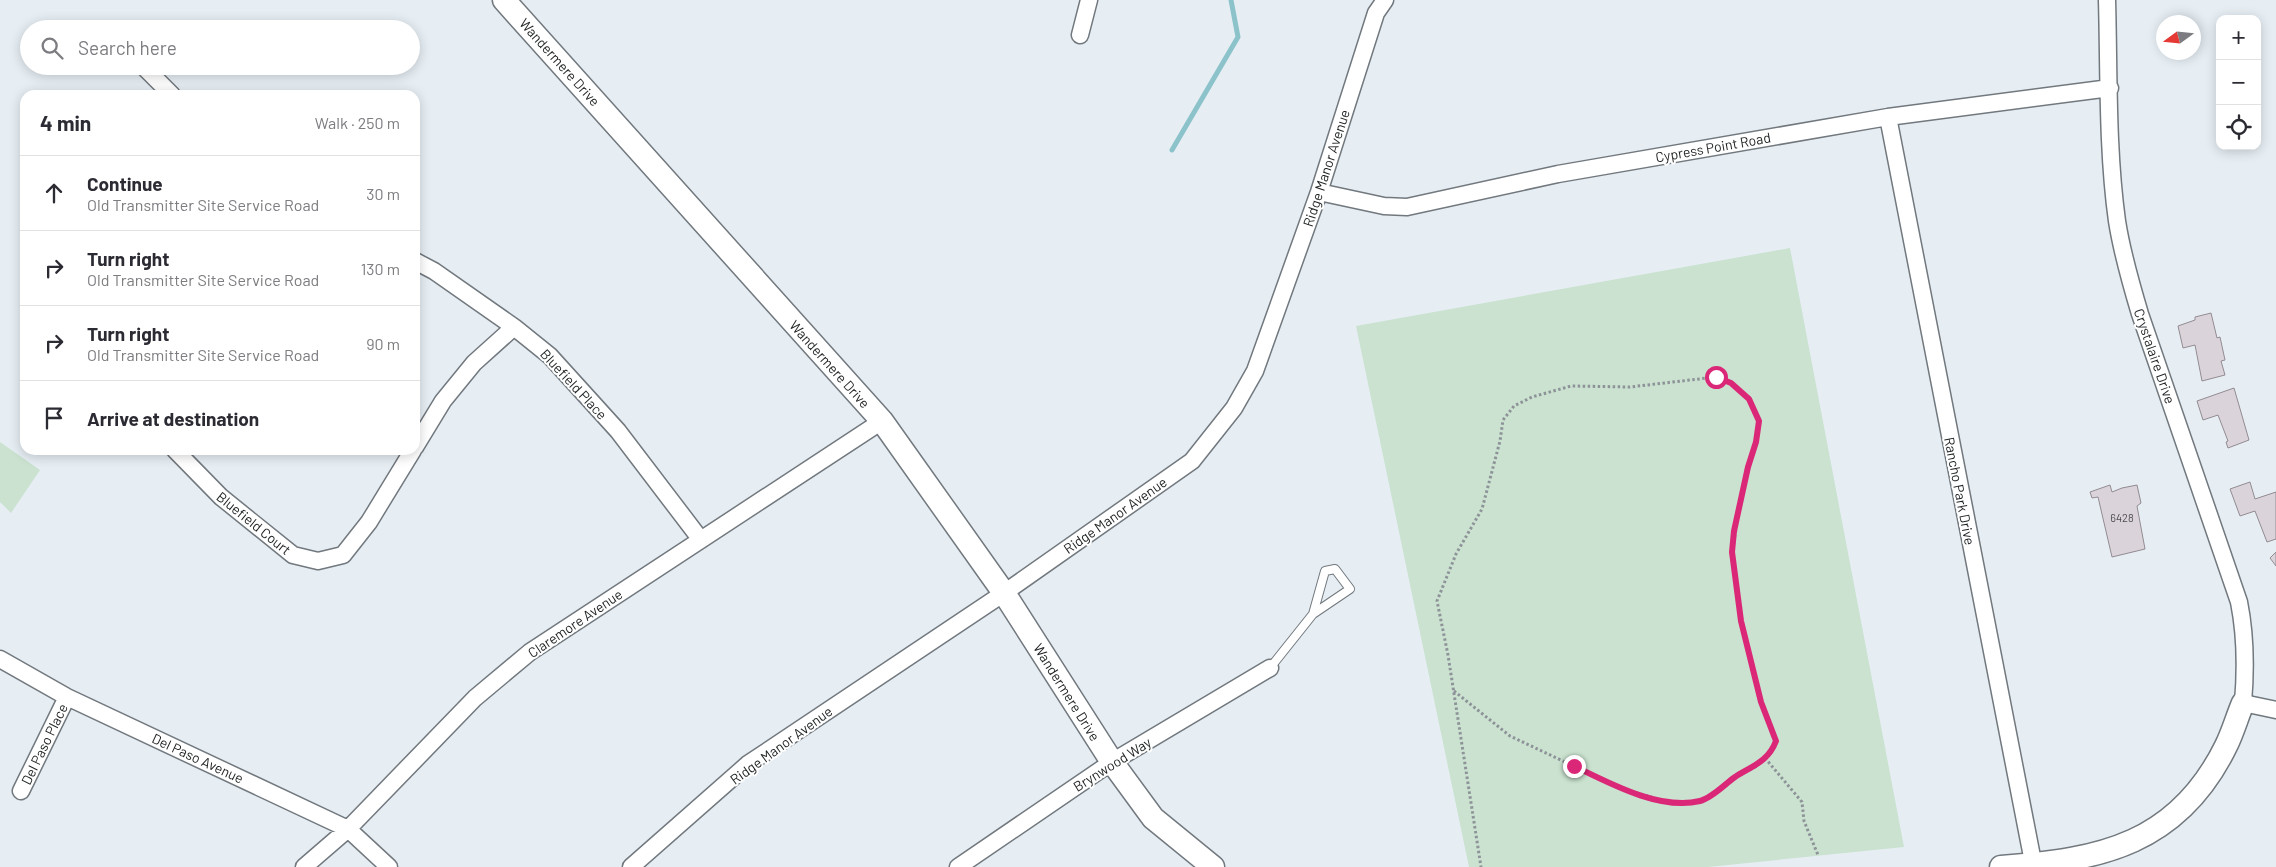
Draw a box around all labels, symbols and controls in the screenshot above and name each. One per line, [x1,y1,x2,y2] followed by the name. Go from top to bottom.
[516,15,604,109] street label: Wandermere Drive
[2156,15,2201,60] north arrow
[2216,15,2261,150] map controls
[2216,15,2261,60] button: +
[20,20,420,75] search box
[38,34,66,62] icon: search
[78,36,177,59] text: Search here
[2216,60,2261,105] button: −
[2216,105,2261,150] button: locate
[1299,107,1353,229] street label: Ridge Manor Avenue
[40,110,91,135] text: 4 min
[315,113,400,132] text: Walk · 250 m
[1654,128,1772,166] street label: Cypress Point Road
[87,172,163,195] text: Continue
[40,179,68,207] icon: ahead
[366,184,400,203] text: 30 m
[87,195,319,214] text: Old Transmitter Site Service Road
[87,247,169,270] text: Turn right
[40,254,68,282] icon: right
[361,259,400,278] text: 130 m
[87,270,319,289] text: Old Transmitter Site Service Road
[2131,306,2179,406] street label: Crystalaire Drive
[786,317,874,411] street label: Wandermere Drive
[87,322,169,345] text: Turn right
[40,329,68,357] icon: right
[366,334,400,353] text: 90 m
[87,345,319,364] text: Old Transmitter Site Service Road
[537,345,611,423] street label: Bluefield Place
[1705,366,1728,389] route start
[40,404,68,432] icon: arrive
[87,407,259,430] text: Arrive at destination
[1941,435,1979,547] street label: Rancho Park Drive
[1060,473,1170,557] street label: Ridge Manor Avenue
[213,488,295,558] street label: Bluefield Court
[2110,511,2134,524] house number: 6428
[525,585,625,661] street label: Claremore Avenue
[1030,640,1104,744] street label: Wandermere Drive
[17,701,71,787] street label: Del Paso Place
[727,702,835,788] street label: Ridge Manor Avenue
[149,729,247,787] street label: Del Paso Avenue
[1070,733,1155,795] street label: Brynwood Way
[1563,755,1586,778] route end

